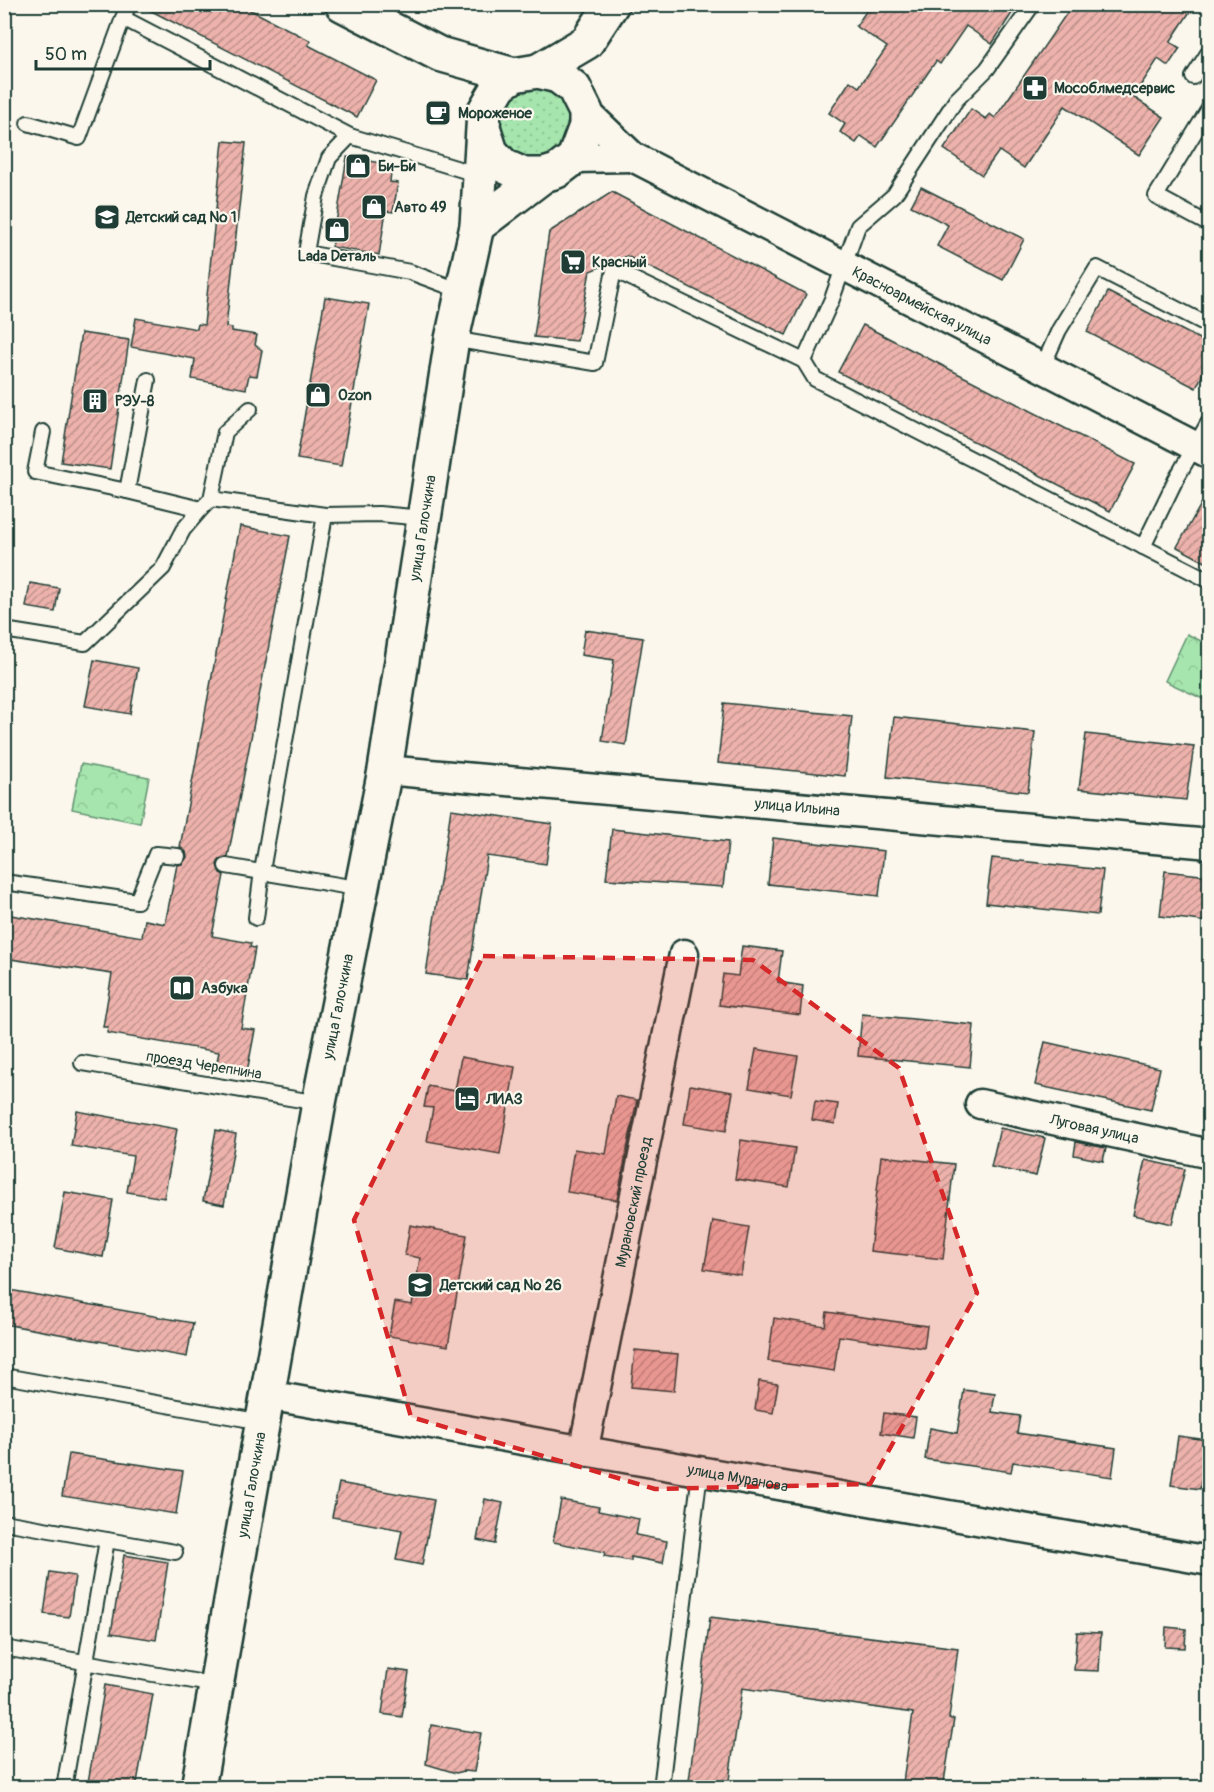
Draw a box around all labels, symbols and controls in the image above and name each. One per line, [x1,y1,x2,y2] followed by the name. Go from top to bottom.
[36,33,210,71] scale bar
[45,43,87,66] text: 50 m
[1020,73,1050,103] pharmacy icon: Мособлмедсервис
[1054,79,1175,98] place label: Мособлмедсервис
[423,98,453,128] cafe icon: Мороженое
[458,104,533,123] place label: Мороженое
[343,151,373,181] shop icon: Би-Би
[378,157,416,176] place label: Би-Би
[359,192,389,222] shop icon: Авто 49
[394,198,447,217] place label: Авто 49
[92,202,122,232] school or university icon: Детский сад № 1
[125,208,237,227] place label: Детский сад № 1
[322,215,352,245] shop icon: Lada Dеталь
[297,247,377,266] place label: Lada Dеталь
[558,247,588,277] supermarket icon: Красный
[592,253,647,272] place label: Красный
[849,262,995,350] street label: Красноармейская улица
[303,380,333,410] shop icon: Ozon
[80,386,110,416] building icon: РЭУ-8
[338,386,372,405] place label: Ozon
[115,392,155,411] place label: РЭУ-8
[405,474,441,584] street label: улица Галочкина
[753,794,841,821] street label: улица Ильина
[319,952,358,1062] street label: улица Галочкина
[167,973,197,1003] library icon: Азбука
[201,979,248,998] place label: Азбука
[145,1047,263,1084] street label: проезд Черепнина
[452,1084,482,1114] hotel icon: ЛИАЗ
[485,1090,523,1109] place label: ЛИАЗ
[1047,1110,1141,1148] street label: Луговая улица
[612,1135,657,1269] street label: Мурановский проезд
[405,1270,435,1300] school or university icon: Детский сад № 26
[439,1276,562,1295] place label: Детский сад № 26
[233,1430,271,1540] street label: улица Галочкина
[685,1460,790,1497] street label: улица Муранова

